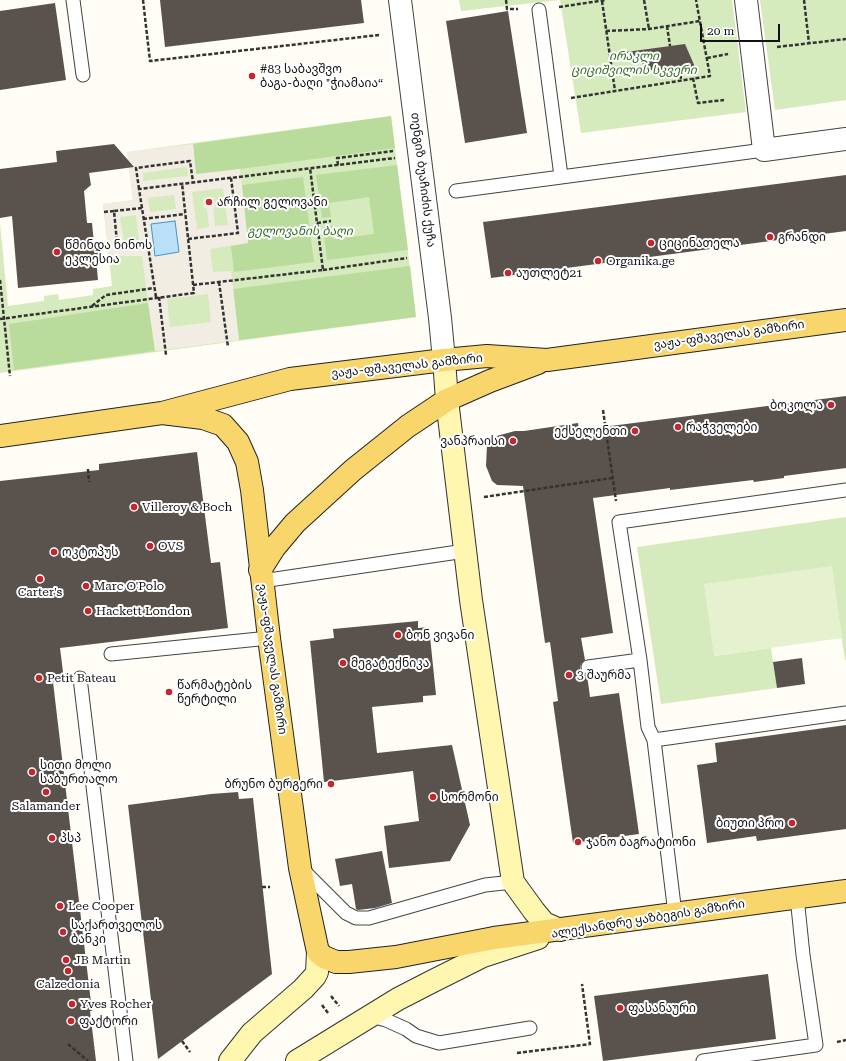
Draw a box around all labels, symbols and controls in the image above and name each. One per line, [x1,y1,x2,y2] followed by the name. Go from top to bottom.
[702,16,782,42] scale bar
[707,24,734,38] text: 20 m
[571,49,697,77] park label: ირაკლი ციციშვილის სკვერი
[260,62,383,90] place label: #83 საბავშვო ბაგა-ბაღი "ჭიამაია“
[247,71,257,81] marker: #83 საბავშვო ბაგა-ბაღი "ჭიამაია“
[408,112,438,248] street label: თენგიზ ბუაჩიძის ქუჩა
[217,195,328,209] place label: არჩილ გელოვანი
[204,197,214,207] marker: არჩილ გელოვანი
[247,224,353,238] park label: გელოვანის ბაღი
[778,230,826,244] place label: გრანდი
[765,232,775,242] marker: გრანდი
[659,236,740,250] place label: ციცინათელა
[65,238,152,266] place label: წმინდა ნინოს ეკლესია
[646,238,656,248] marker: ციცინათელა
[52,247,62,257] marker: წმინდა ნინოს ეკლესია
[606,254,675,268] place label: Organika.ge
[593,256,603,266] marker: Organika.ge
[516,266,583,280] place label: აუთლეტ21
[503,268,513,278] marker: აუთლეტ21
[653,317,805,353] street label: ვაჟა-ფშაველას გამზირი
[331,351,483,381] street label: ვაჟა-ფშაველას გამზირი
[770,398,823,412] place label: ბოკოლა
[826,400,836,410] marker: ბოკოლა
[686,420,757,434] place label: რაჭველები
[673,422,683,432] marker: რაჭველები
[554,424,627,438] place label: ექსელენთი
[630,426,640,436] marker: ექსელენთი
[440,434,505,448] place label: ვანპრაისი
[508,436,518,446] marker: ვანპრაისი
[142,500,232,514] place label: Villeroy & Boch
[129,502,139,512] marker: Villeroy & Boch
[158,539,183,553] place label: OVS
[145,541,155,551] marker: OVS
[62,545,119,559] place label: ოკტოპუს
[49,547,59,557] marker: ოკტოპუს
[35,574,45,584] marker: Carter's
[94,579,164,593] place label: Marc O'Polo
[81,581,91,591] marker: Marc O'Polo
[254,583,290,735] street label: ვაჟა-ფშაველას გამზირი
[18,585,62,599] place label: Carter's
[96,604,190,618] place label: Hackett London
[83,606,93,616] marker: Hackett London
[406,628,474,642] place label: ბონ ვივანი
[393,630,403,640] marker: ბონ ვივანი
[351,656,429,670] place label: მეგატექნიკა
[338,658,348,668] marker: მეგატექნიკა
[577,668,631,682] place label: 3 შაურმა
[564,670,574,680] marker: 3 შაურმა
[47,671,116,685] place label: Petit Bateau
[34,673,44,683] marker: Petit Bateau
[177,678,252,706] place label: წარმატების წერტილი
[164,687,174,697] marker: წარმატების წერტილი
[40,758,118,786] place label: სითი მოლი საბურთალო
[27,767,37,777] marker: სითი მოლი საბურთალო
[224,777,323,791] place label: ბრუნო ბურგერი
[326,779,336,789] marker: ბრუნო ბურგერი
[41,787,51,797] marker: Salamander
[441,790,499,804] place label: სორმონი
[428,792,438,802] marker: სორმონი
[12,799,80,813] place label: Salamander
[716,816,784,830] place label: ბიუთი პრო
[787,818,797,828] marker: ბიუთი პრო
[60,831,81,845] place label: პსპ
[47,833,57,843] marker: პსპ
[586,835,696,849] place label: ჯანო ბაგრატიონი
[573,837,583,847] marker: ჯანო ბაგრატიონი
[550,897,746,941] street label: ალექსანდრე ყაზბეგის გამზირი
[68,899,135,913] place label: Lee Cooper
[55,901,65,911] marker: Lee Cooper
[71,918,162,946] place label: საქართველოს ბანკი
[58,927,68,937] marker: საქართველოს ბანკი
[74,953,131,967] place label: JB Martin
[61,955,71,965] marker: JB Martin
[63,966,73,976] marker: Calzedonia
[36,977,100,991] place label: Calzedonia
[80,997,151,1011] place label: Yves Rocher
[67,999,77,1009] marker: Yves Rocher
[628,1001,696,1015] place label: ფასანაური
[615,1003,625,1013] marker: ფასანაური
[79,1014,138,1028] place label: ფაქტორი
[66,1016,76,1026] marker: ფაქტორი

